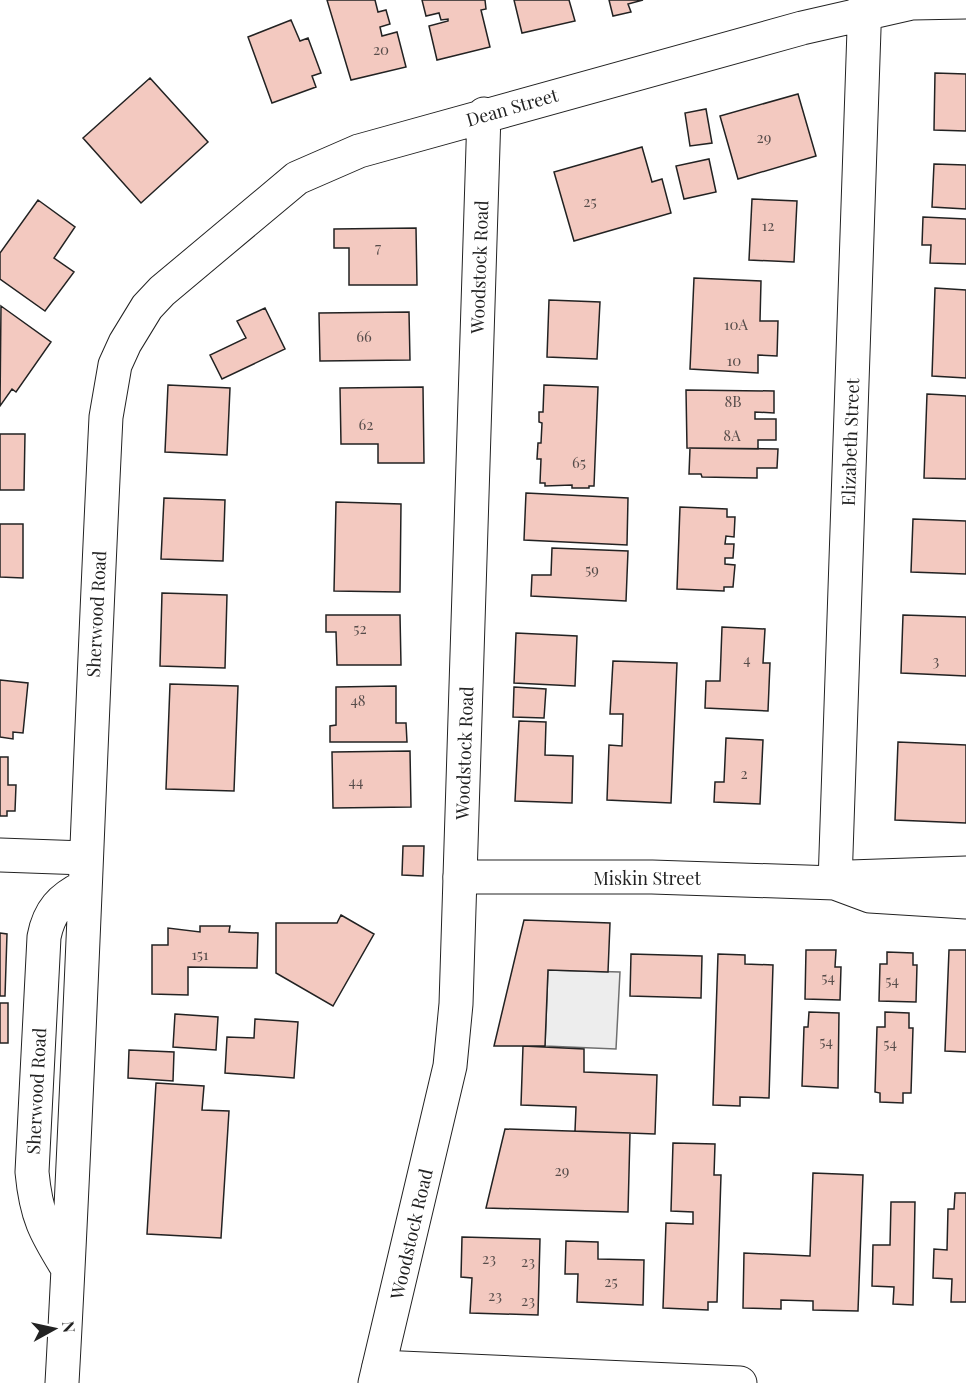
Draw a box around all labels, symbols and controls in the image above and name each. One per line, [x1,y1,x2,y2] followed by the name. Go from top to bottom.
[373,39,389,59] house number: 20
[463,82,561,132] street label: Dean Street
[757,127,771,147] house number: 29
[583,191,597,211] house number: 25
[465,199,493,335] street label: Woodstock Road
[762,215,774,235] house number: 12
[375,237,381,257] house number: 7
[724,314,749,334] house number: 10A
[356,326,372,346] house number: 66
[727,350,741,370] house number: 10
[836,377,864,506] street label: Elizabeth Street
[724,391,742,411] house number: 8B
[359,414,373,434] house number: 62
[723,425,741,445] house number: 8A
[572,452,586,472] house number: 65
[81,550,111,678] street label: Sherwood Road
[585,559,599,579] house number: 59
[353,618,367,638] house number: 52
[743,649,751,669] house number: 4
[933,650,940,670] house number: 3
[450,685,478,821] street label: Woodstock Road
[350,690,366,710] house number: 48
[740,763,748,783] house number: 2
[349,771,363,791] house number: 44
[593,866,701,890] street label: Miskin Street
[191,944,209,964] house number: 151
[821,967,835,987] house number: 54
[885,970,899,990] house number: 54
[21,1027,51,1155] street label: Sherwood Road
[819,1031,833,1051] house number: 54
[883,1033,897,1053] house number: 54
[555,1160,569,1180] house number: 29
[384,1166,438,1303] street label: Woodstock Road
[482,1248,496,1268] house number: 23
[521,1251,535,1271] house number: 23
[604,1271,618,1291] house number: 25
[488,1285,502,1305] house number: 23
[521,1290,535,1310] house number: 23
[24,1299,84,1359] north arrow
[58,1320,81,1334] text: N

